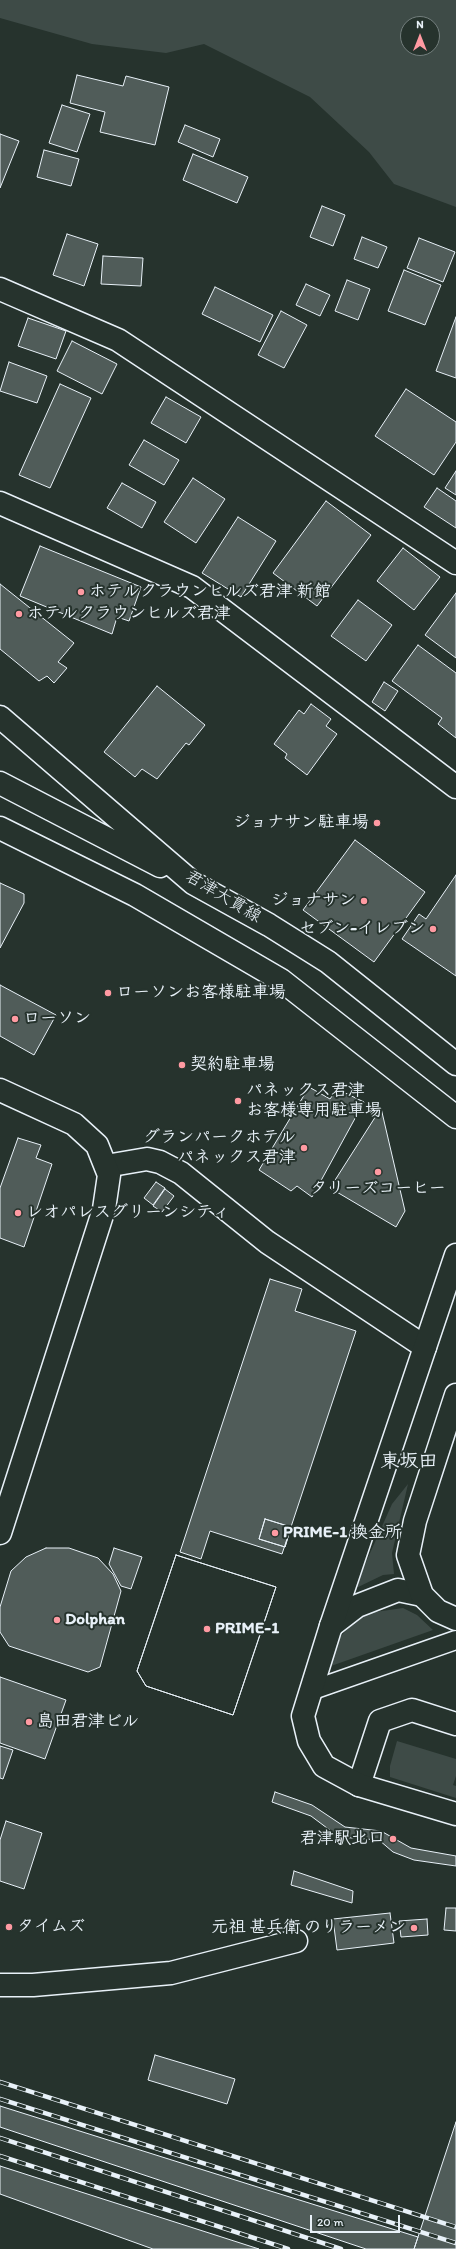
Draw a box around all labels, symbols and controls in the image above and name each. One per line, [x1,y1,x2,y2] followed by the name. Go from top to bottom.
[400,16,440,56] north arrow
[416,18,424,31] text: N
[89,582,331,602] place label: ホテルクラウンヒルズ君津 新館
[76,587,86,597] marker: ホテルクラウンヒルズ君津 新館
[27,604,231,624] place label: ホテルクラウンヒルズ君津
[14,609,24,619] marker: ホテルクラウンヒルズ君津
[233,813,369,833] place label: ジョナサン駐車場
[372,818,382,828] marker: ジョナサン駐車場
[181,866,265,928] street label: 君津大貫線
[271,891,356,911] place label: ジョナサン
[359,896,369,906] marker: ジョナサン
[299,919,425,939] place label: セブン-イレブン
[428,924,438,934] marker: セブン-イレブン
[116,983,286,1003] place label: ローソンお客様駐車場
[103,988,113,998] marker: ローソンお客様駐車場
[23,1009,91,1029] place label: ローソン
[10,1014,20,1024] marker: ローソン
[190,1055,275,1075] place label: 契約駐車場
[177,1060,187,1070] marker: 契約駐車場
[246,1081,382,1121] place label: パネックス君津 お客様専用駐車場
[233,1096,243,1106] marker: パネックス君津 お客様専用駐車場
[143,1128,296,1168] place label: グランパークホテル パネックス君津
[299,1143,309,1153] marker: グランパークホテル パネックス君津
[373,1167,383,1177] marker: タリーズコーヒー
[310,1179,446,1199] place label: タリーズコーヒー
[26,1203,230,1223] place label: レオパレスグリーンシティ
[13,1208,23,1218] marker: レオパレスグリーンシティ
[381,1451,437,1473] district label: 東坂田
[283,1523,402,1543] place label: PRIME-1 換金所
[270,1528,280,1538] marker: PRIME-1 換金所
[65,1610,125,1630] place label: Dolphan
[52,1615,62,1625] marker: Dolphan
[215,1619,279,1639] place label: PRIME-1
[202,1624,212,1634] marker: PRIME-1
[37,1712,139,1732] place label: 島田君津ビル
[24,1717,34,1727] marker: 島田君津ビル
[300,1829,385,1849] place label: 君津駅北口
[388,1834,398,1844] marker: 君津駅北口
[17,1917,85,1937] place label: タイムズ
[211,1918,406,1938] place label: 元祖 甚兵衛 のりラーメン
[4,1922,14,1932] marker: タイムズ
[409,1923,419,1933] marker: 元祖 甚兵衛 のりラーメン
[312,2207,402,2233] scale bar
[317,2215,344,2229] text: 20 m

